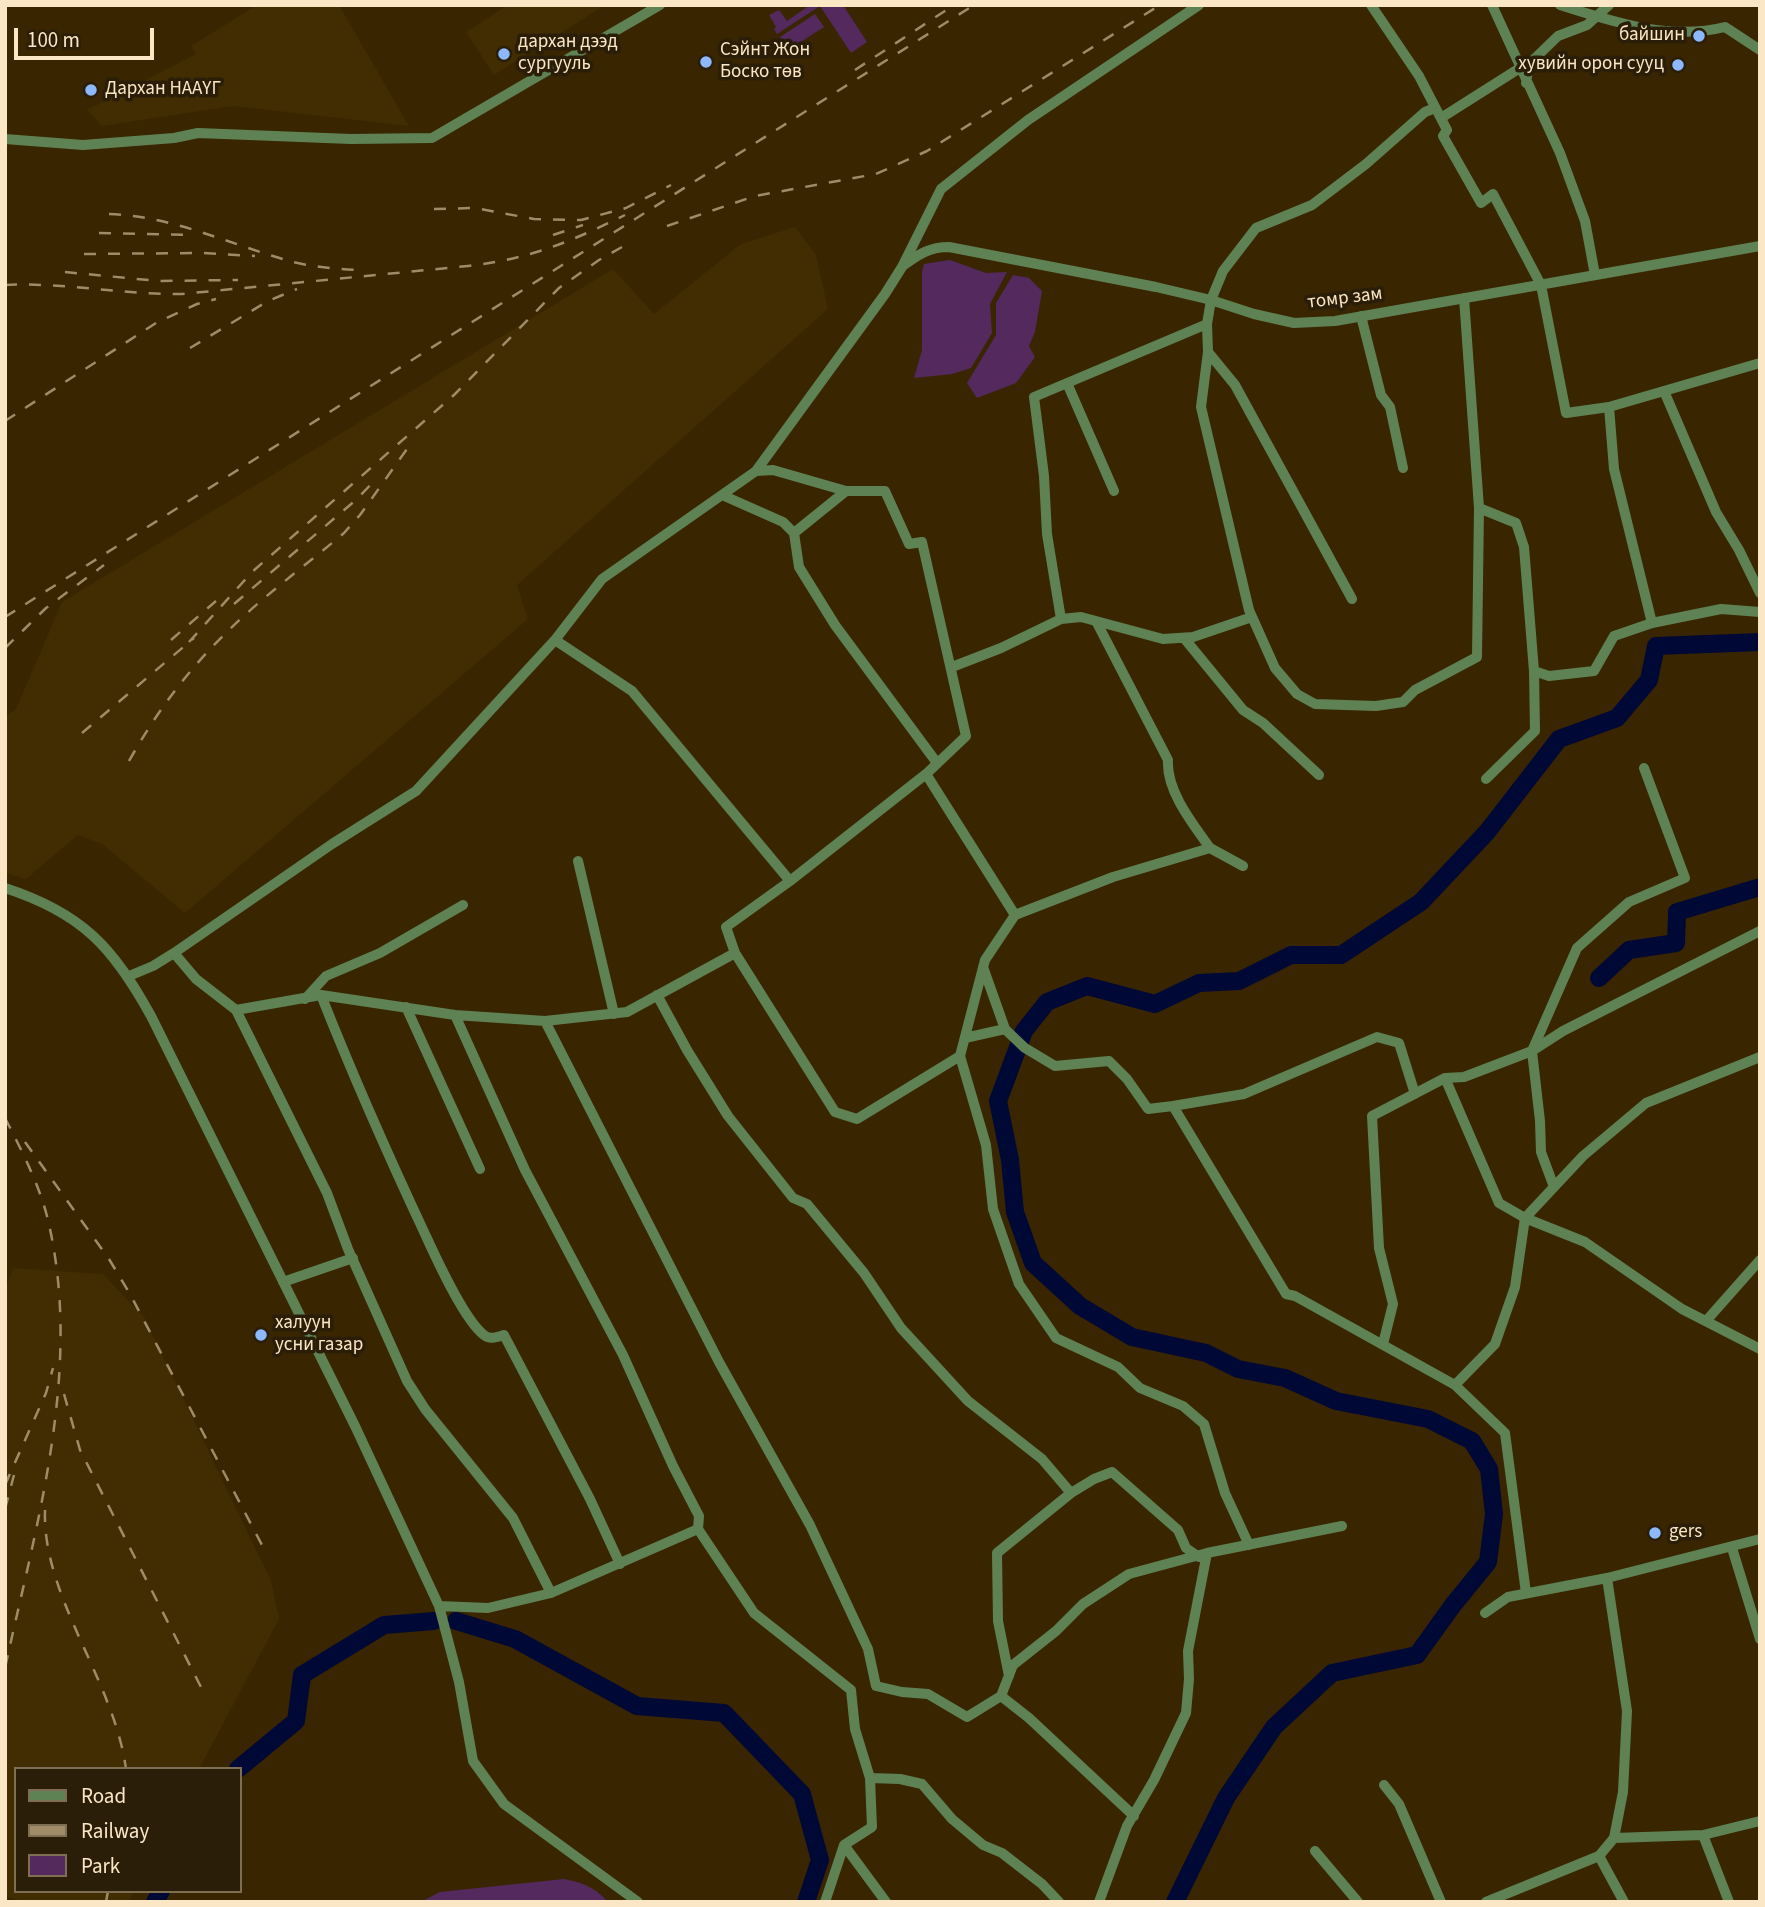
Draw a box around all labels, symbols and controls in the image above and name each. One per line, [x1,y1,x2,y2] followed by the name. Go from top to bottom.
[18,14,158,58] scale bar
[27,25,80,55] text: 100 m
[1619,25,1685,47] place label: байшин
[1691,28,1707,44] marker: байшин
[518,32,618,76] place label: дархан дээд сургууль
[720,40,810,84] place label: Сэйнт Жон Боско төв
[496,46,512,62] marker: дархан дээд сургууль
[698,54,714,70] marker: Сэйнт Жон Боско төв
[1518,54,1664,76] place label: хувийн орон сууц
[1670,57,1686,73] marker: хувийн орон сууц
[105,79,221,101] place label: Дархан НААҮГ
[83,82,99,98] marker: Дархан НААҮГ
[1306,283,1384,315] street label: томр зам
[275,1313,363,1357] place label: халуун усни газар
[253,1327,269,1343] marker: халуун усни газар
[1669,1522,1702,1544] place label: gers
[1647,1525,1663,1541] marker: gers
[14,1767,242,1893] legend
[81,1781,126,1811] text: Road
[81,1816,149,1846] text: Railway
[81,1851,120,1881] text: Park

